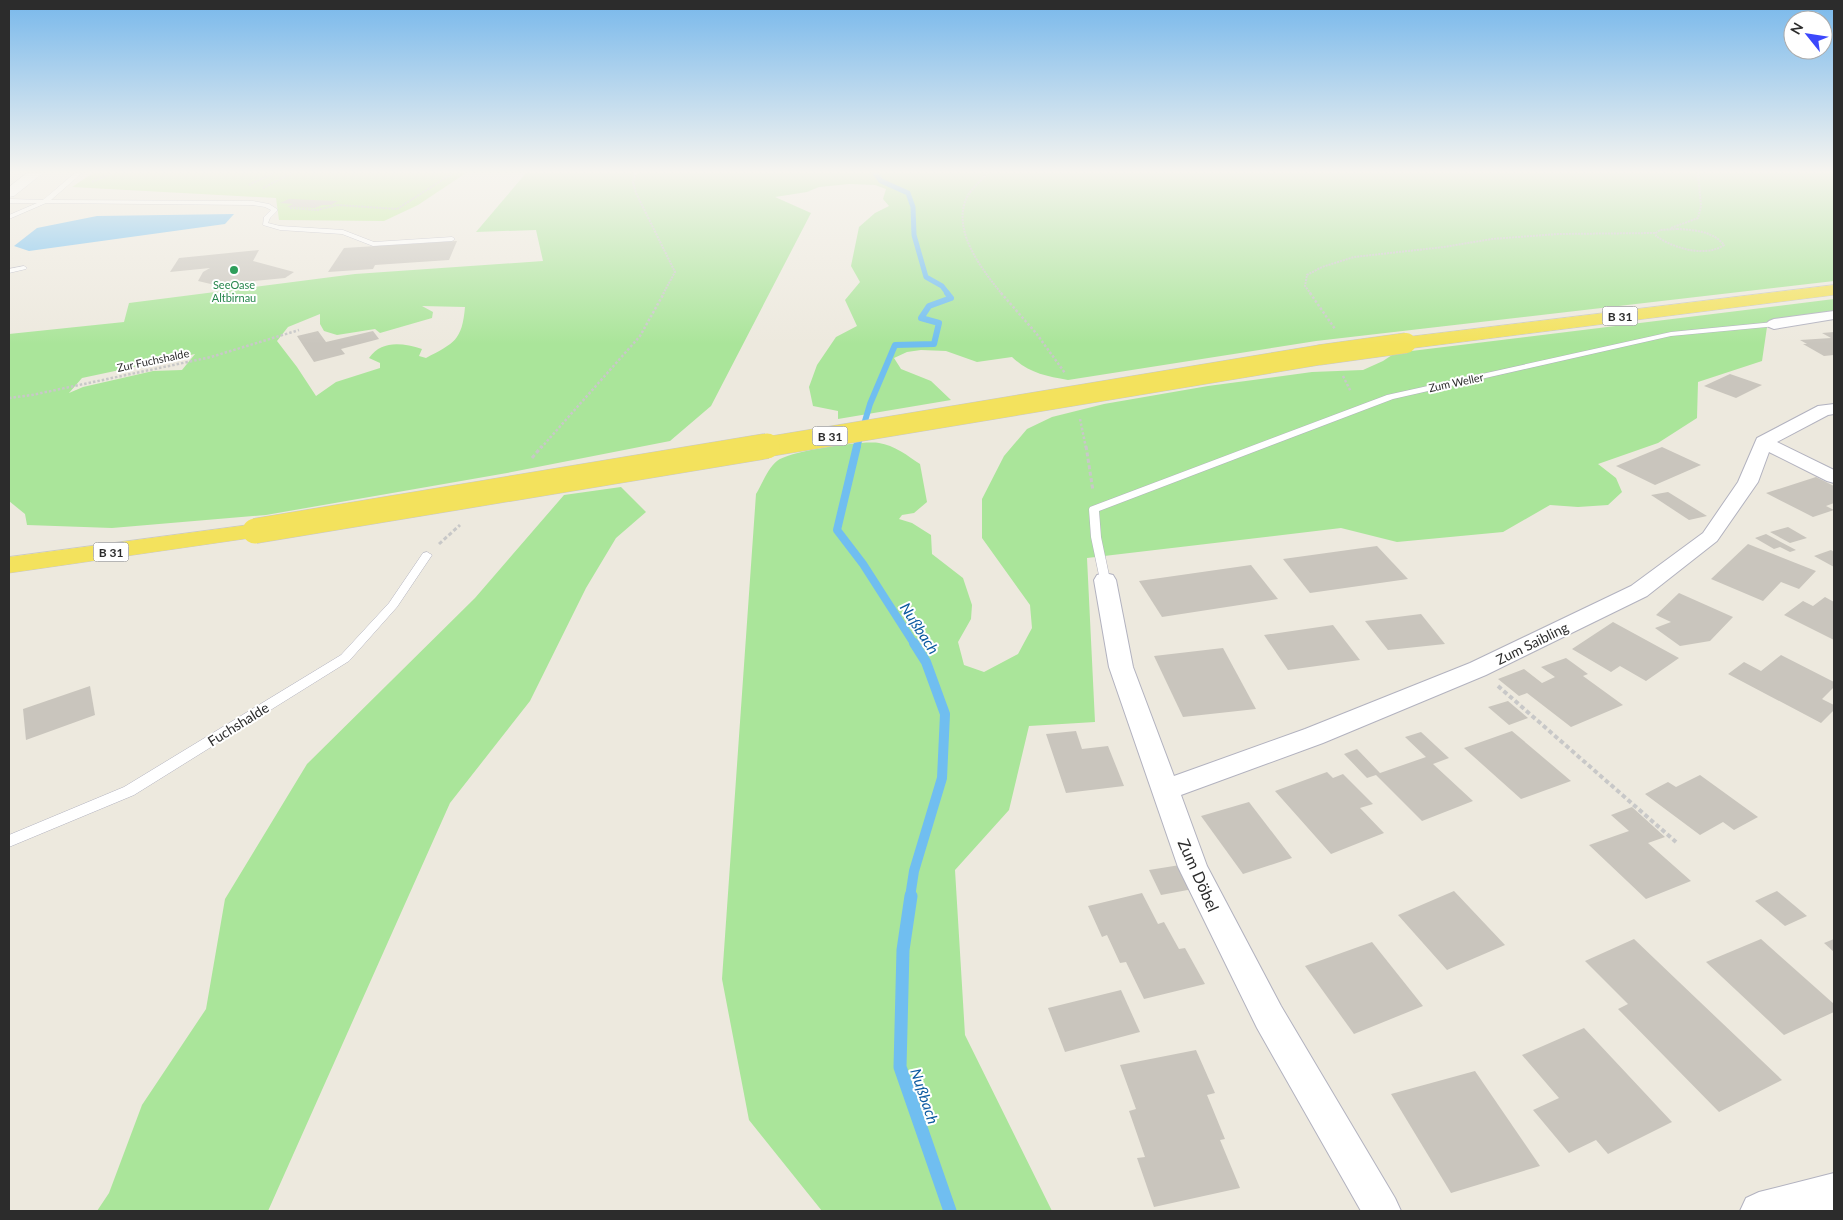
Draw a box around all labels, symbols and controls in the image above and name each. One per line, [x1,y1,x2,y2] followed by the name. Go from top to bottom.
[1783,10,1833,60] north arrow
[1786,19,1806,37] text: N
[228,264,240,276] marker: SeeOase Altbirnau
[212,278,256,304] place label: SeeOase Altbirnau
[1602,306,1638,326] road number: B 31
[116,346,190,374] street label: Zur Fuchshalde
[1427,370,1485,394] street label: Zum Weller
[812,426,848,446] road number: B 31
[94,542,128,562] road number: B 31
[897,599,943,657] water label: Nußbach
[1493,618,1571,668] street label: Zum Saibling
[204,698,272,750] street label: Fuchshalde
[1175,836,1223,914] street label: Zum Döbel
[907,1066,943,1126] water label: Nußbach

